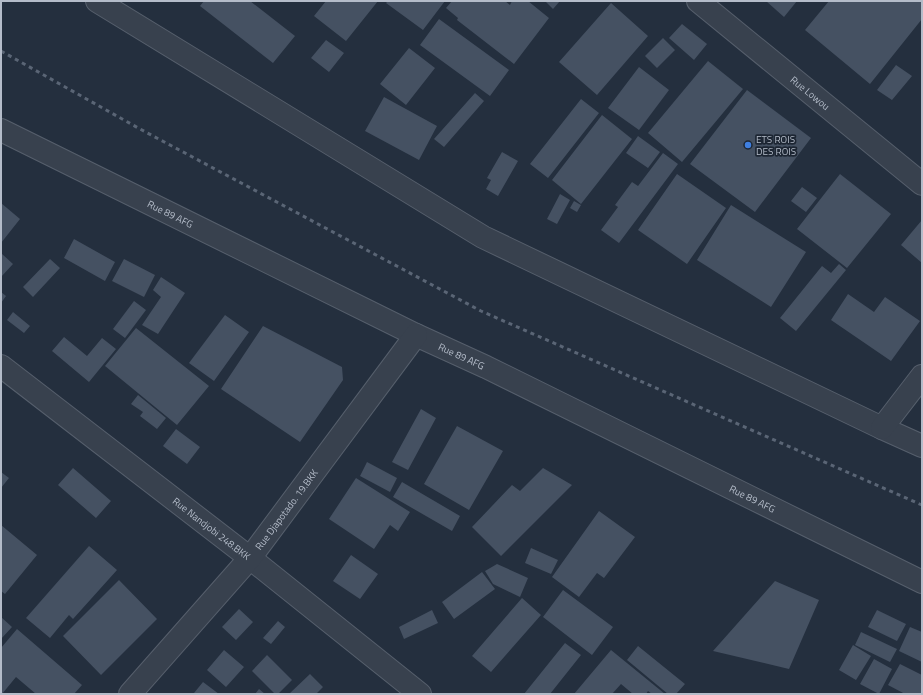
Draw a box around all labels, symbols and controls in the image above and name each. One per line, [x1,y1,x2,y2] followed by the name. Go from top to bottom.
[787,72,833,114] street label: Rue Lowou
[756,132,796,159] place label: ETS ROIS DES ROIS
[743,140,753,150] marker: ETS ROIS DES ROIS
[145,196,196,232] street label: Rue 89 AFG
[436,339,487,373] street label: Rue 89 AFG
[252,466,322,553] street label: Rue Djapotado. 19.BKK
[727,481,778,517] street label: Rue 89 AFG
[169,494,254,564] street label: Rue Nandjobi 248.BKK

